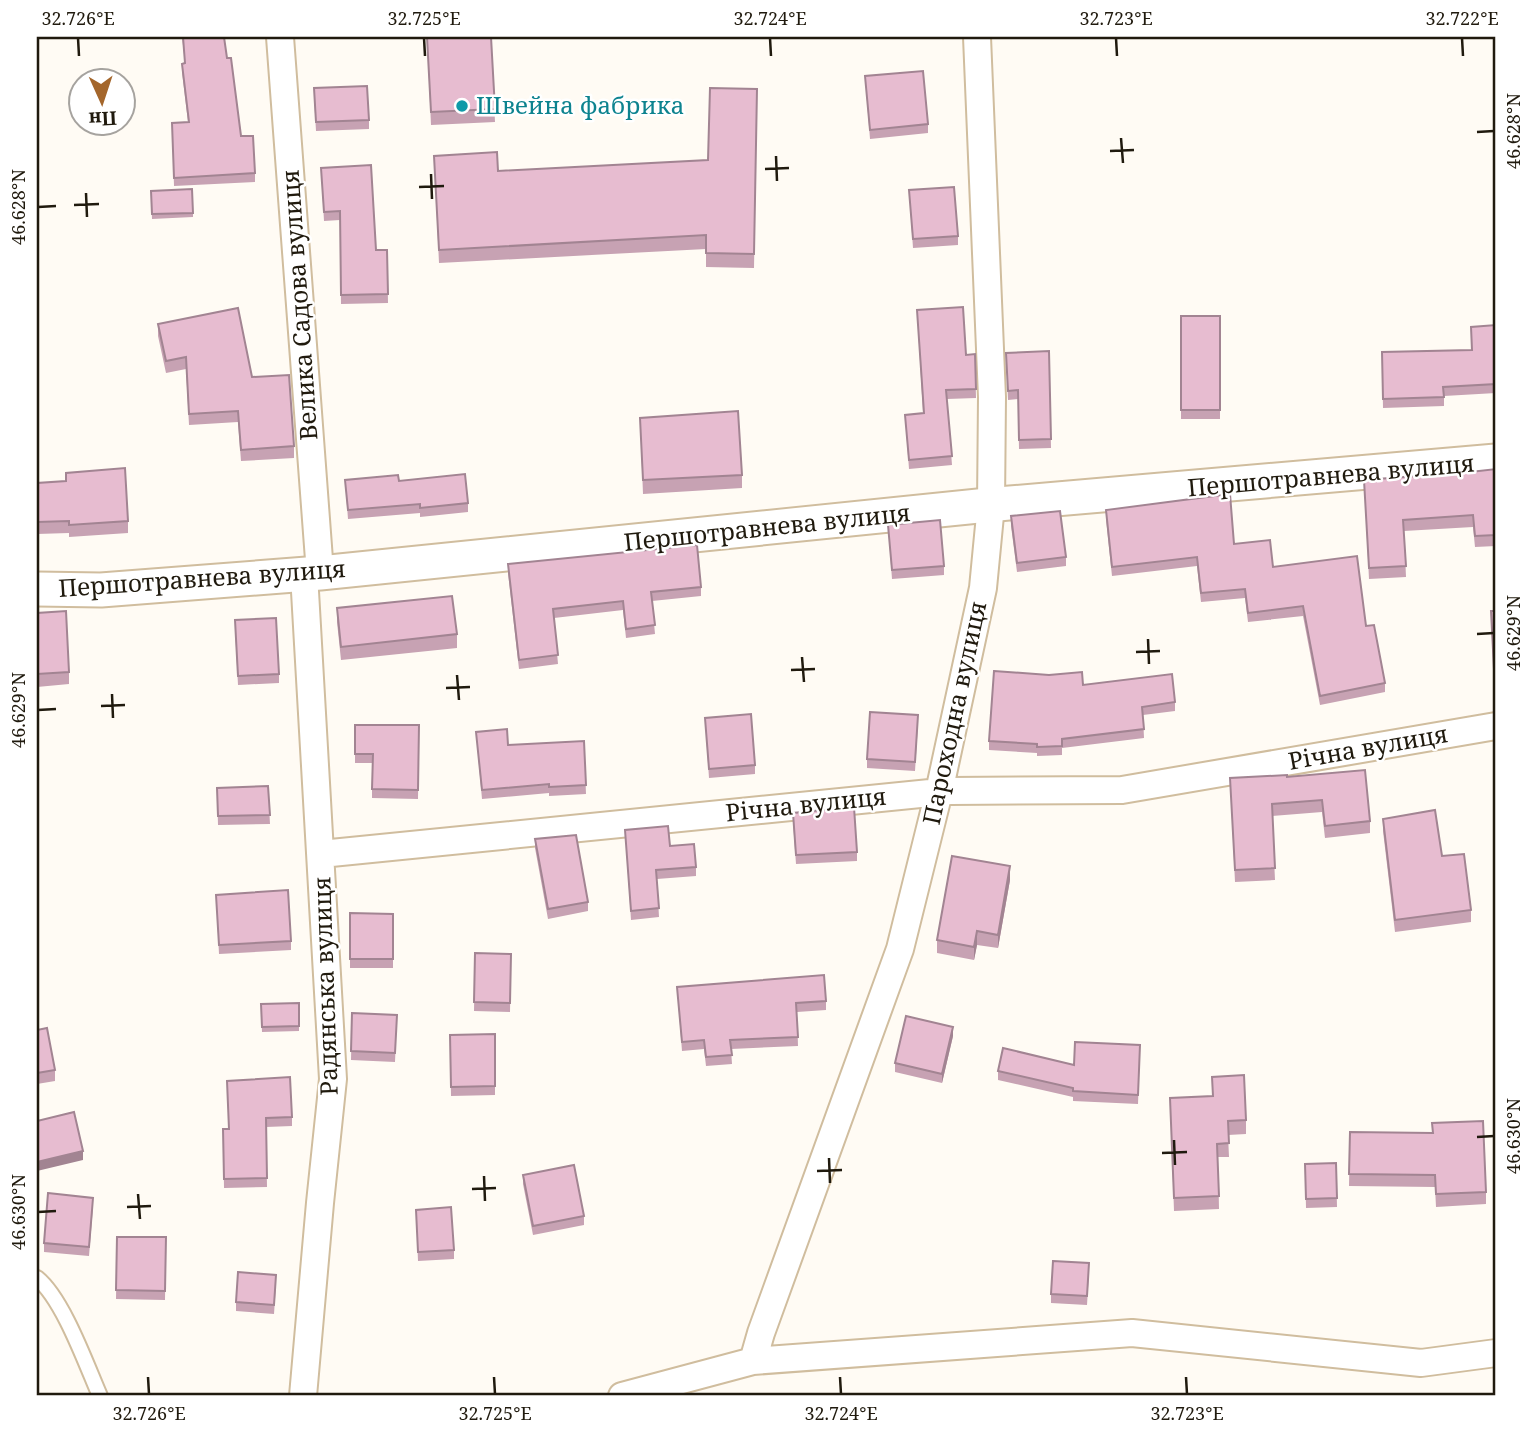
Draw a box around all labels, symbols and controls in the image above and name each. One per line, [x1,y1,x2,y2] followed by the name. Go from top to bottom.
[41,6,115,30] text: 32.726°E
[387,6,461,30] text: 32.725°E
[733,6,807,30] text: 32.724°E
[1079,6,1153,30] text: 32.723°E
[1425,6,1499,30] text: 32.722°E
[66,66,136,136] north arrow
[476,88,684,121] place label: Швейна фабрика
[1501,93,1525,169] text: 46.628°N
[454,98,470,114] marker: Швейна фабрика
[88,105,118,133] text: Пн
[6,169,30,245] text: 46.628°N
[273,169,324,442] street label: Велика Садова вулиця
[1186,446,1476,503] street label: Першотравнева вулиця
[622,495,912,558] street label: Першотравнева вулиця
[57,551,347,604] street label: Першотравнева вулиця
[1501,595,1525,671] text: 46.629°N
[914,598,993,827] street label: Пароходна вулиця
[6,672,30,748] text: 46.629°N
[1285,716,1450,777] street label: Річна вулиця
[724,779,888,828] street label: Річна вулиця
[304,876,345,1096] street label: Радянська вулиця
[1501,1098,1525,1174] text: 46.630°N
[6,1174,30,1250] text: 46.630°N
[112,1401,186,1425] text: 32.726°E
[458,1401,532,1425] text: 32.725°E
[804,1401,878,1425] text: 32.724°E
[1150,1401,1224,1425] text: 32.723°E

